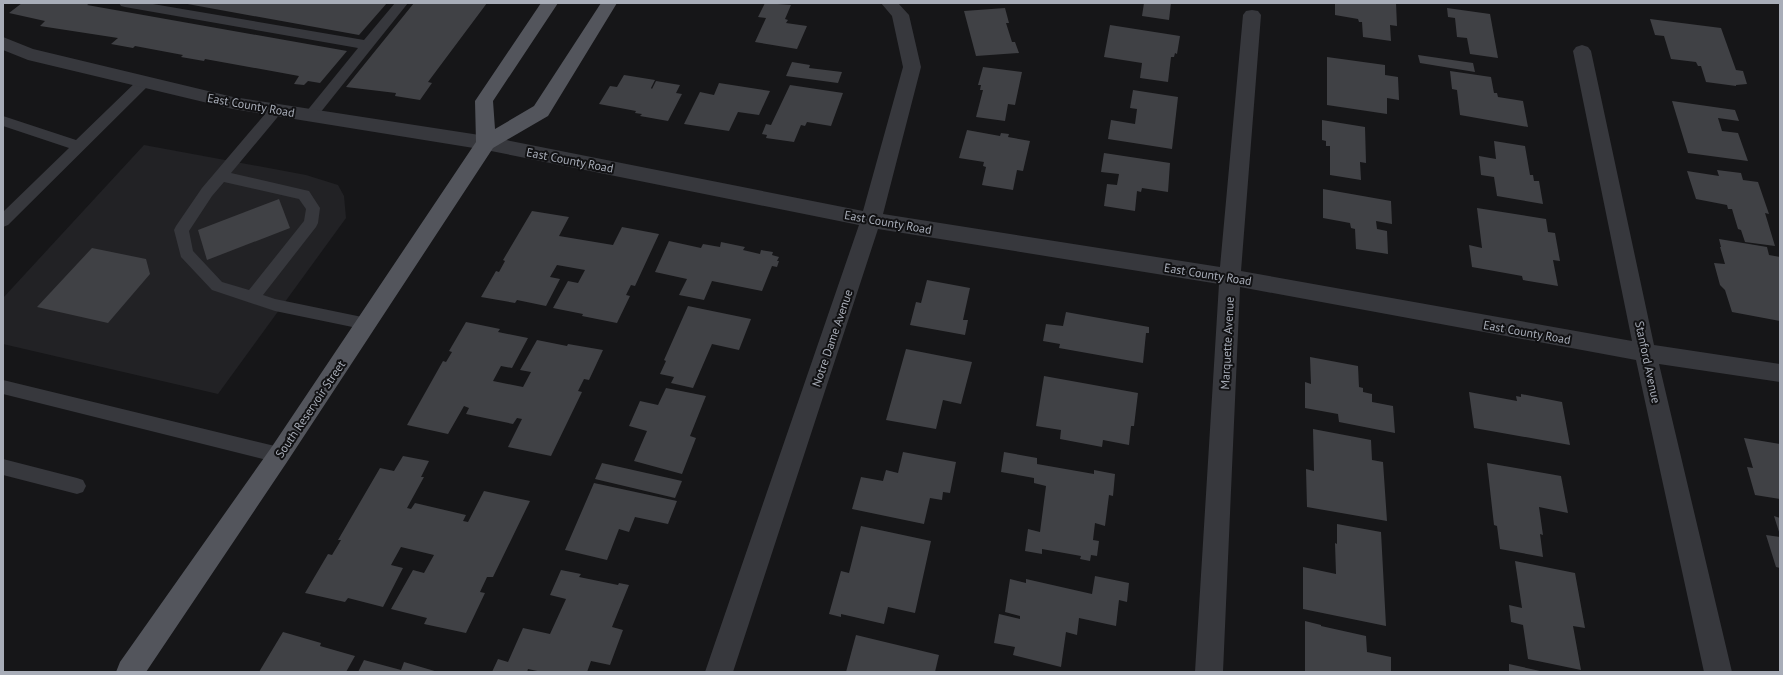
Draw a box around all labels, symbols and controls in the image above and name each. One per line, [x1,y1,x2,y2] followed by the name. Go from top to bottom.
[206,90,296,120] street label: East County Road
[525,144,615,176] street label: East County Road
[843,207,933,237] street label: East County Road
[1163,260,1253,288] street label: East County Road
[808,287,856,389] street label: Notre Dame Avenue
[1217,296,1237,390] street label: Marquette Avenue
[1482,317,1572,347] street label: East County Road
[1632,319,1664,405] street label: Stanford Avenue
[272,357,348,461] street label: South Reservoir Street

